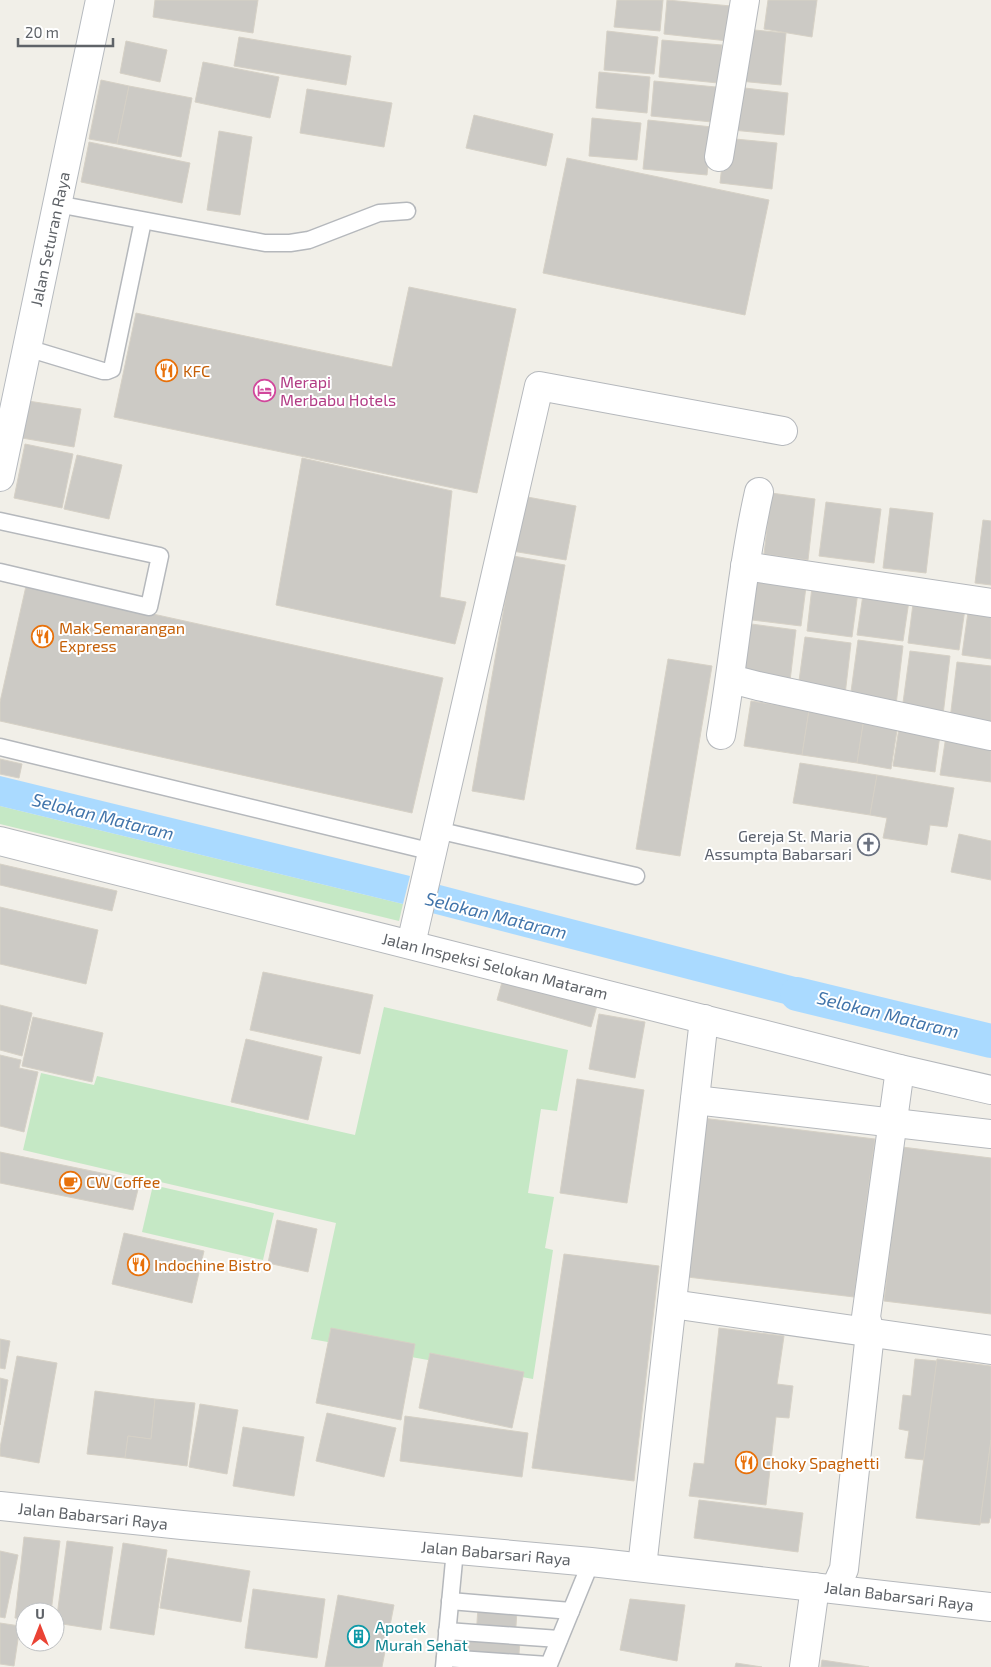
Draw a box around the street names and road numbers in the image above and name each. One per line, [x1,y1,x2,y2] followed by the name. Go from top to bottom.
[26,170,73,308] street label: Jalan Seturan Raya
[380,928,610,1003] street label: Jalan Inspeksi Selokan Mataram
[17,1498,169,1533] street label: Jalan Babarsari Raya
[420,1536,572,1569] street label: Jalan Babarsari Raya
[823,1577,975,1614] street label: Jalan Babarsari Raya

